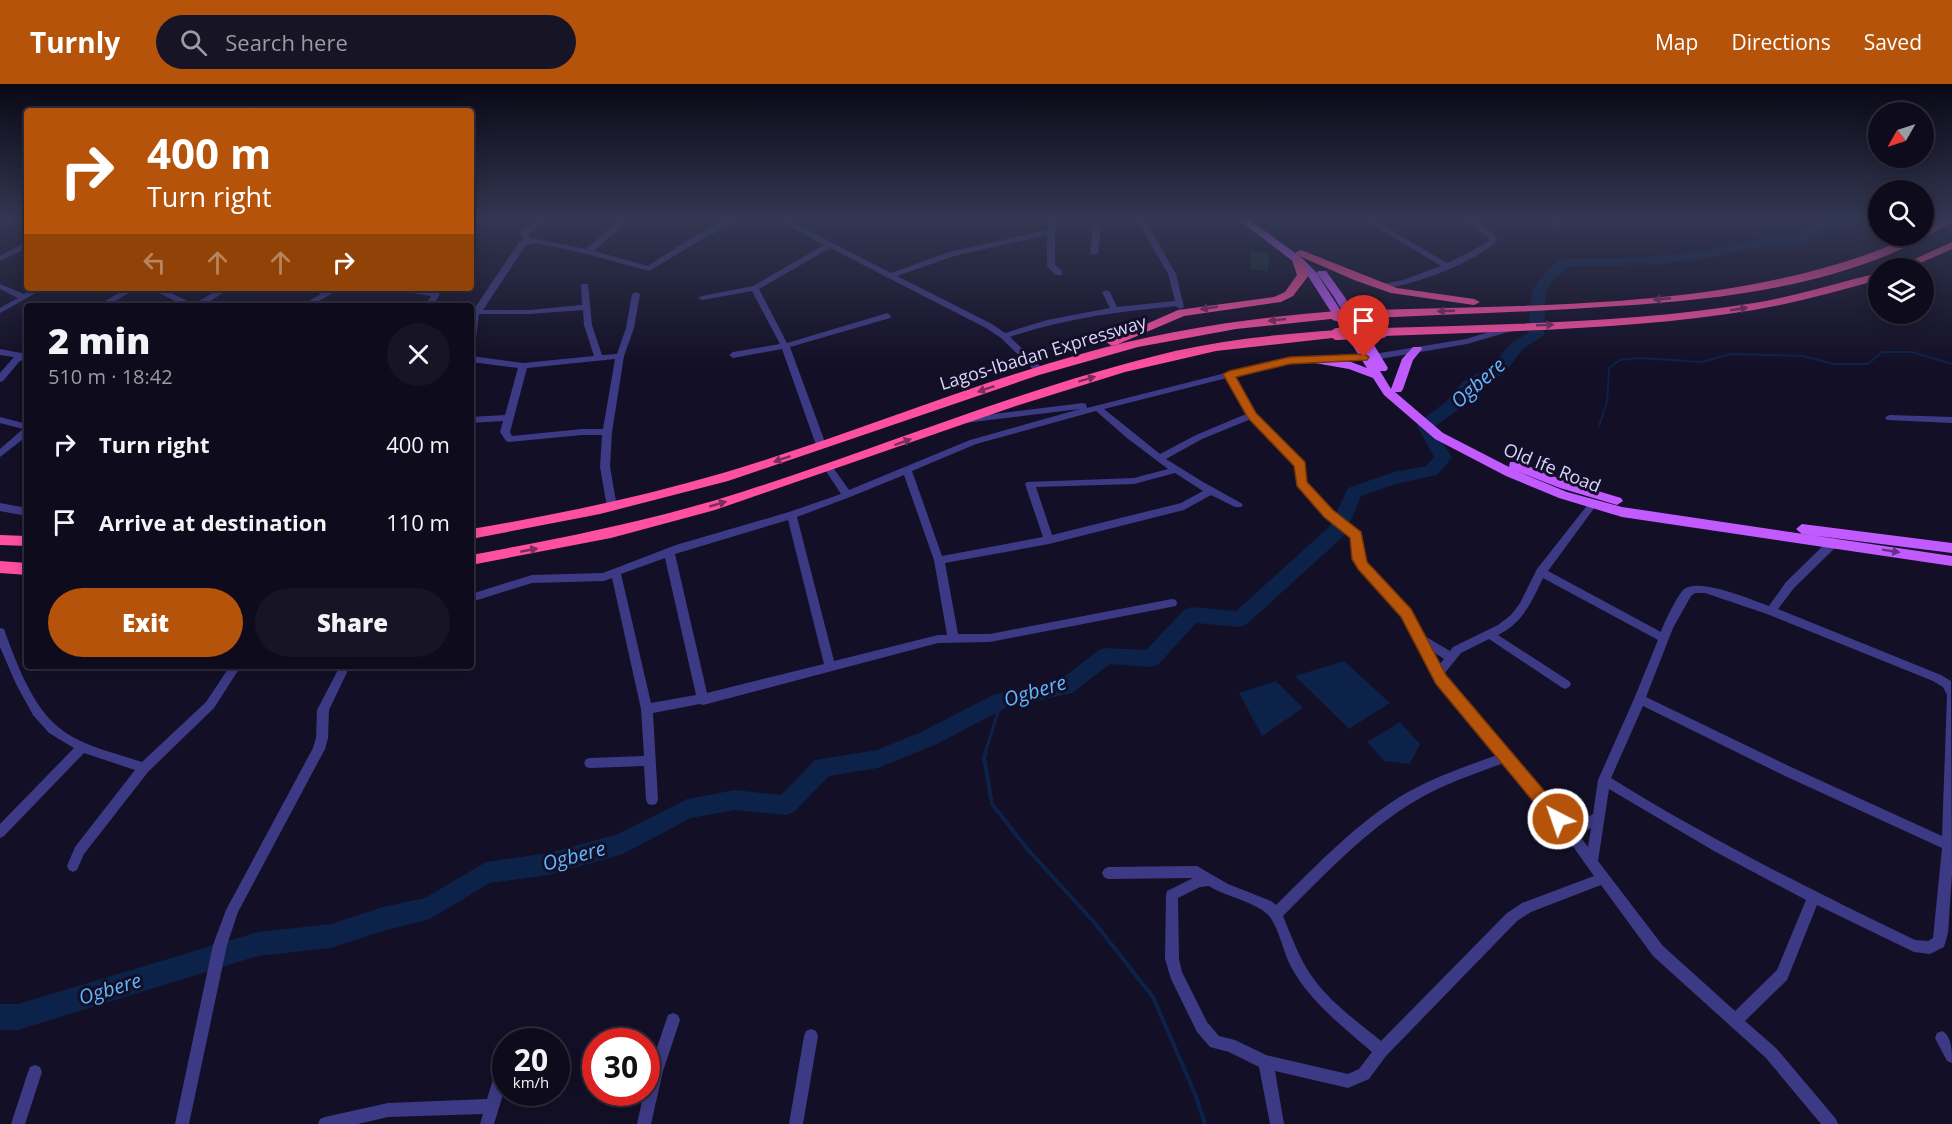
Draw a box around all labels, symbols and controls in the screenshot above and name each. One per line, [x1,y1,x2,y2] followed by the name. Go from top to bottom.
[156,15,576,69] search box
[30,23,120,61] text: Turnly
[177,26,210,59] icon: search
[225,27,348,57] text: Search here
[1655,28,1698,56] text: Map
[1731,28,1831,56] text: Directions
[1864,28,1922,56] text: Saved
[1868,102,1934,168] north arrow
[1868,102,1934,324] map controls
[147,124,271,181] text: 400 m
[48,132,126,210] icon: right
[147,178,272,215] text: Turn right
[1868,180,1934,246] button: search
[138,246,171,279] icon: left
[201,246,234,279] icon: ahead
[264,246,297,279] icon: ahead
[327,246,360,279] icon: right
[1868,258,1934,324] button: layers
[1338,295,1389,357] pin
[1652,295,1671,304] one-way arrow
[1200,304,1219,313] one-way arrow
[1347,304,1380,337] icon: arrive
[1730,305,1749,314] one-way arrow
[1436,306,1455,316] one-way arrow
[936,309,1150,395] street label: Lagos-Ibadan Expressway
[1268,315,1287,325] one-way arrow
[48,316,150,365] text: 2 min
[1536,321,1555,330] one-way arrow
[387,323,450,386] button: close
[1445,351,1511,414] water label: Ogbere
[48,363,173,390] text: 510 m · 18:42
[1079,374,1097,383] one-way arrow
[977,385,995,395] one-way arrow
[48,428,81,461] icon: right
[99,429,210,459] text: Turn right
[386,429,450,459] text: 400 m
[894,436,912,446] one-way arrow
[1500,437,1605,498] street label: Old Ife Road
[773,454,791,464] one-way arrow
[709,499,727,508] one-way arrow
[48,506,81,539] icon: arrive
[99,507,327,537] text: Arrive at destination
[386,507,450,537] text: 110 m
[519,545,538,554] one-way arrow
[1882,547,1901,556] one-way arrow
[48,588,243,657] button: Exit
[255,588,450,657] button: Share
[1000,668,1070,713] water label: Ogbere
[1526,787,1590,851] position arrow
[539,834,608,877] water label: Ogbere
[75,966,145,1011] water label: Ogbere
[582,1028,660,1106] speed limit sign: 30
[514,1039,548,1080] text: 20
[513,1072,549,1092] text: km/h

